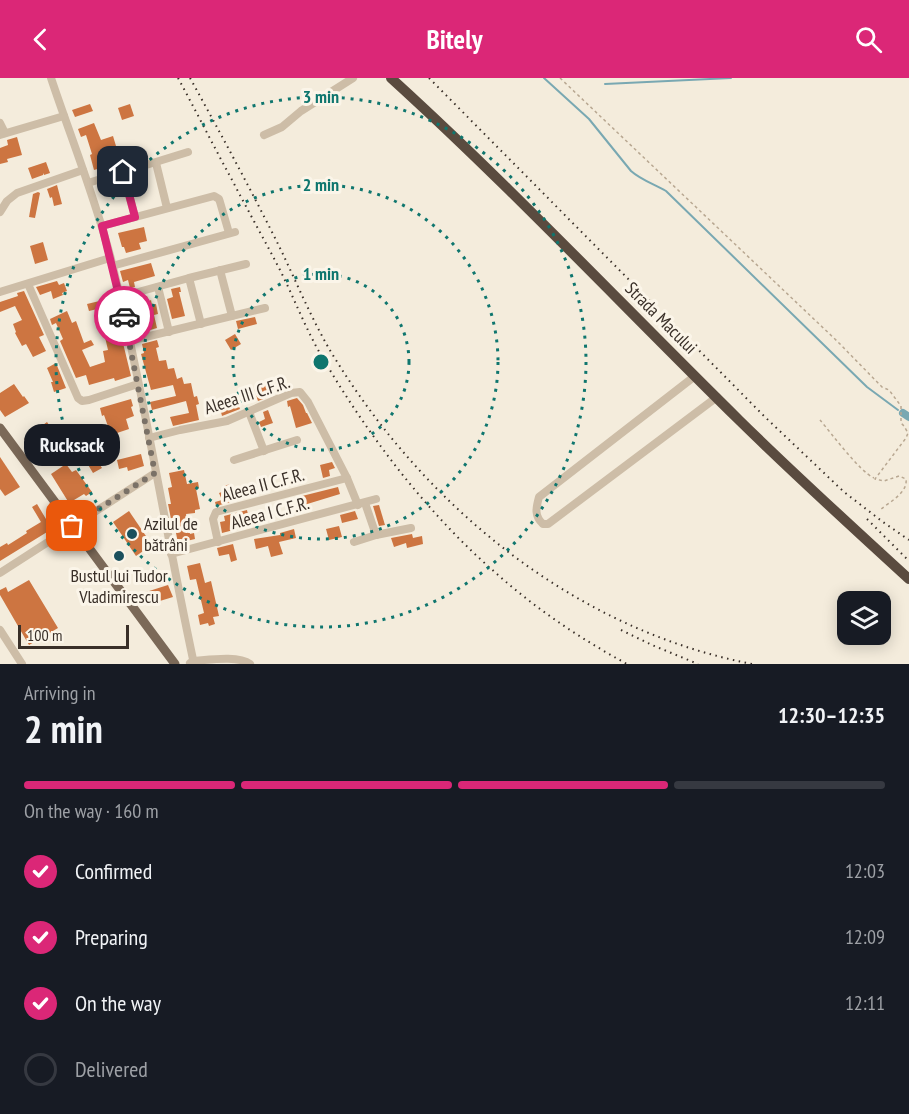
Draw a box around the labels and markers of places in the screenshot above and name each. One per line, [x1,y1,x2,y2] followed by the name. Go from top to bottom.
[97,146,148,197] pin
[311,352,331,372] centre of rings
[24,424,120,466] callout: Rucksack
[46,500,97,551] pin
[144,512,198,556] place label: Azilul de bătrâni
[125,527,139,541] marker: Azilul de bătrâni
[112,549,126,563] marker: Bustul lui Tudor Vladimirescu
[70,564,168,608] place label: Bustul lui Tudor Vladimirescu

